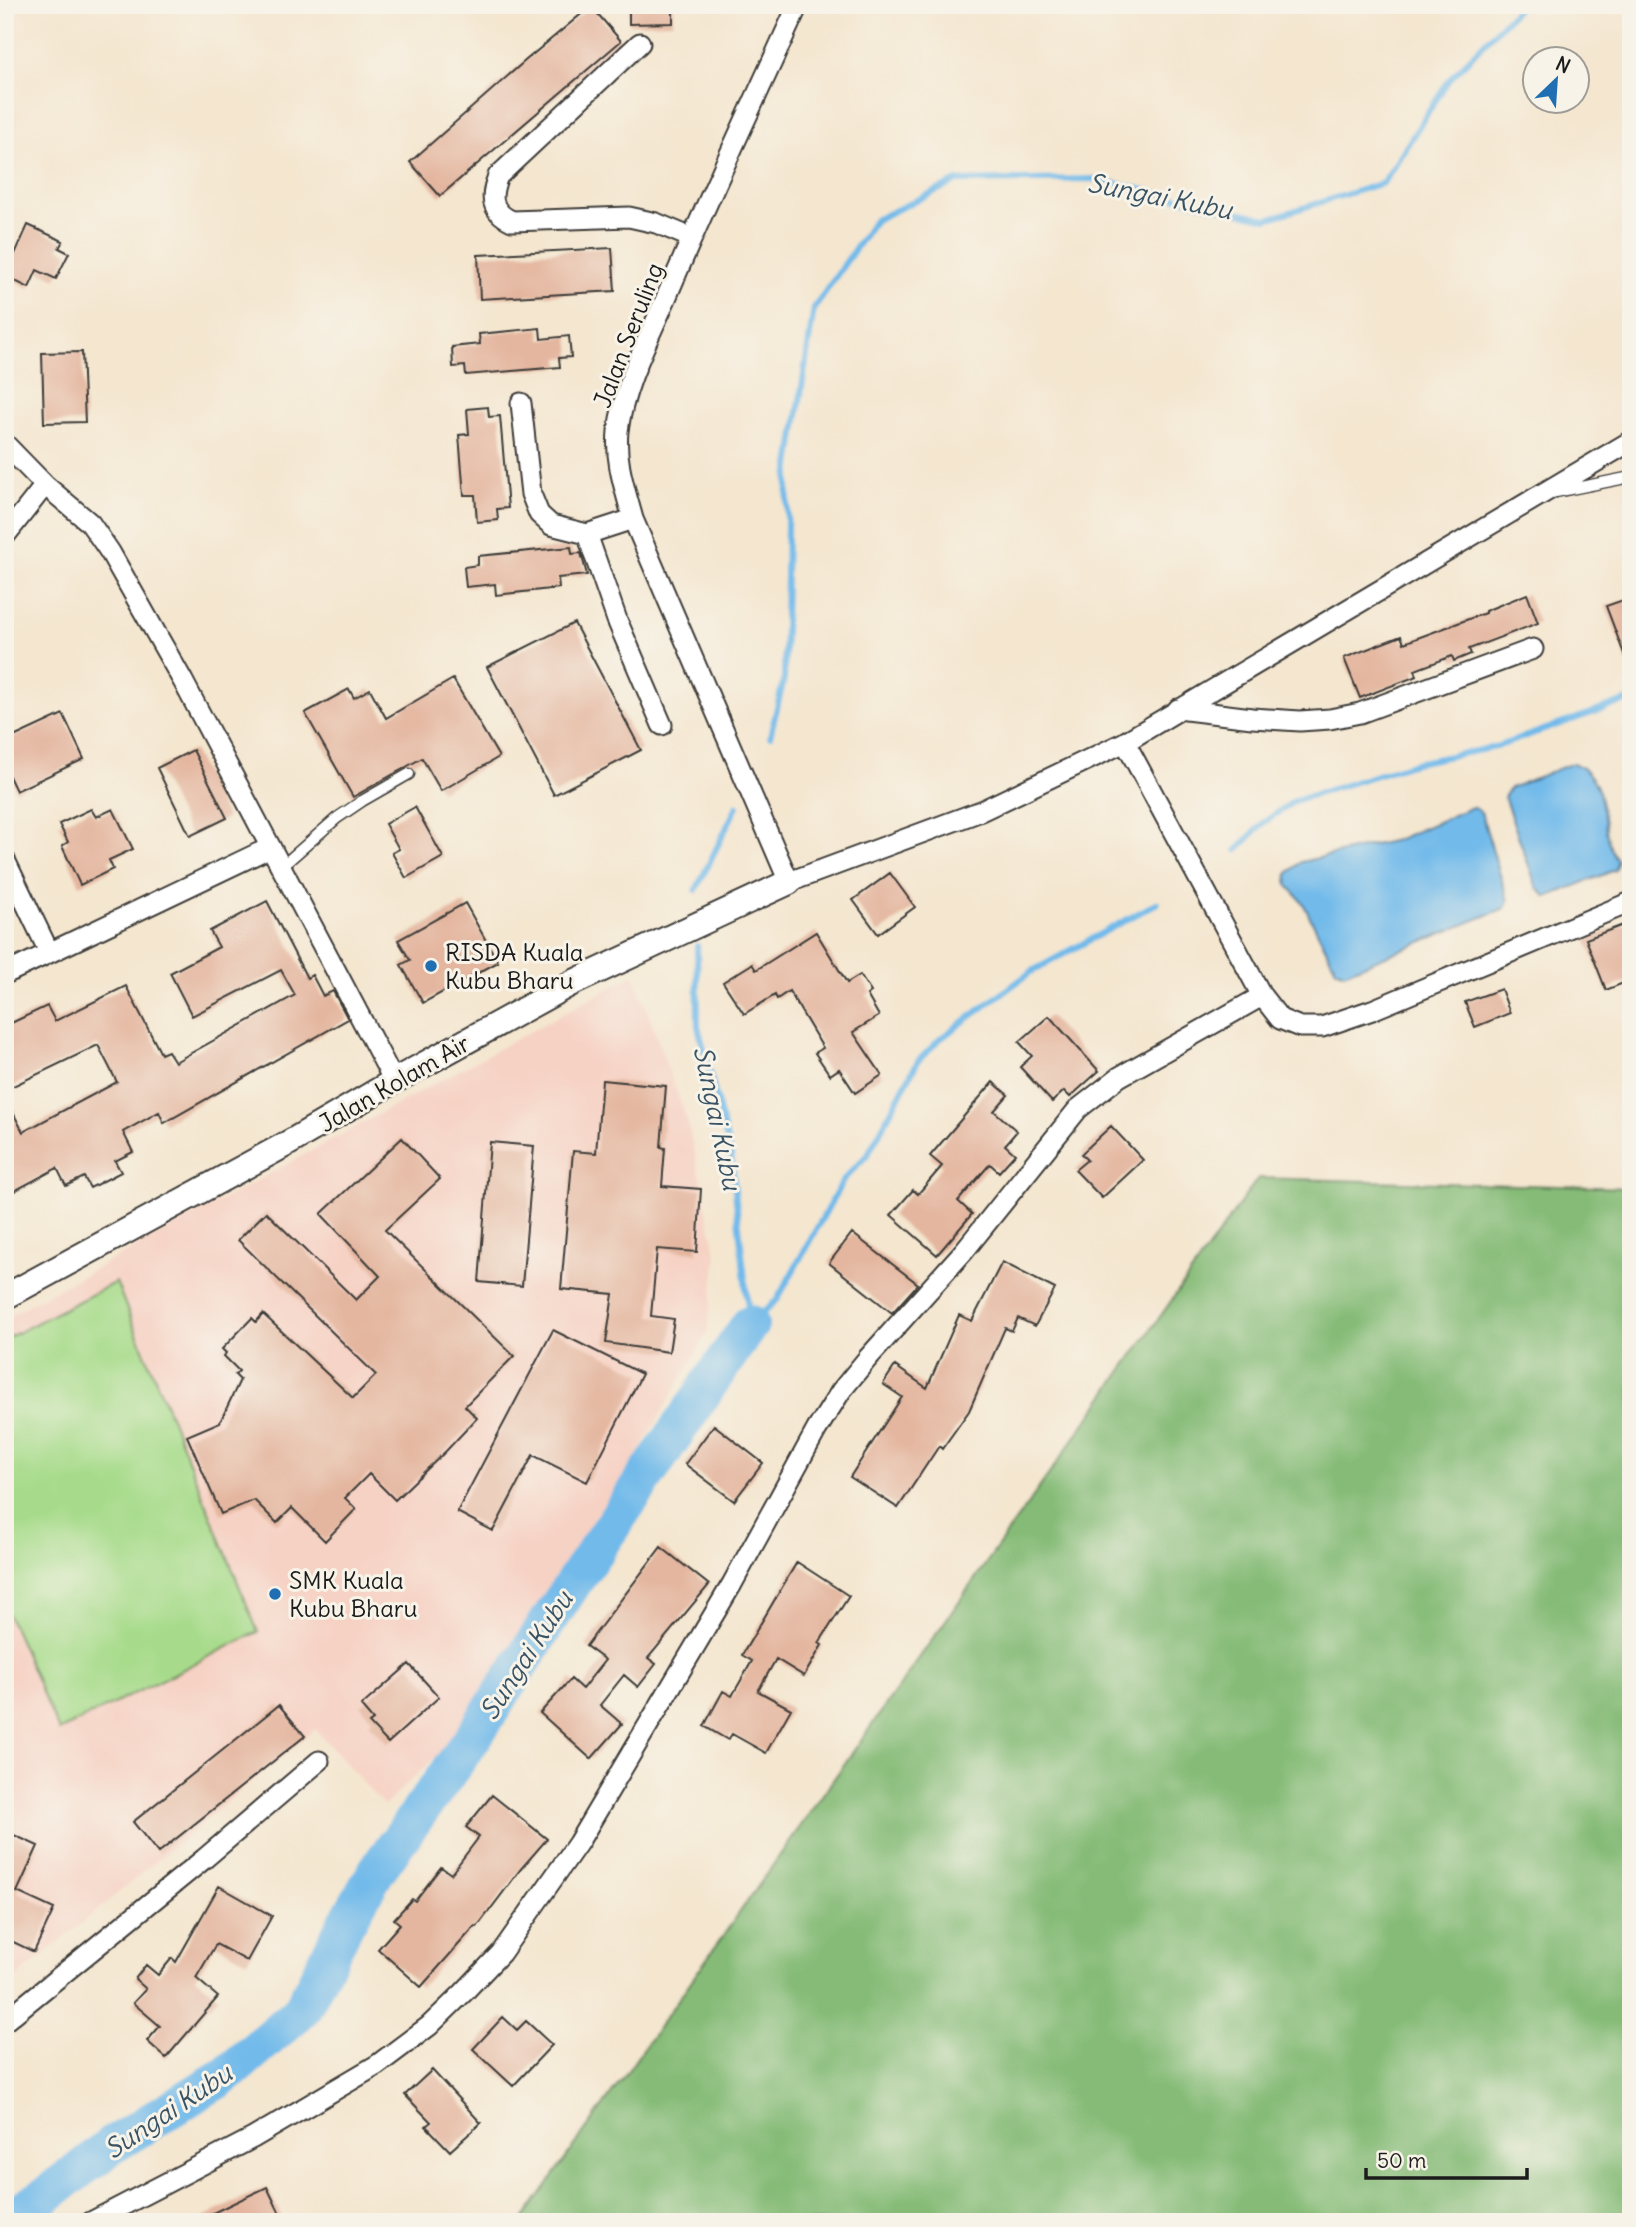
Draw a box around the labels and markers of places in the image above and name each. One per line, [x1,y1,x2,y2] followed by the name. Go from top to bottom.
[445,937,583,995] place label: RISDA Kuala Kubu Bharu
[423,958,439,974] marker: RISDA Kuala Kubu Bharu
[289,1565,418,1623] place label: SMK Kuala Kubu Bharu
[267,1586,283,1602] marker: SMK Kuala Kubu Bharu

